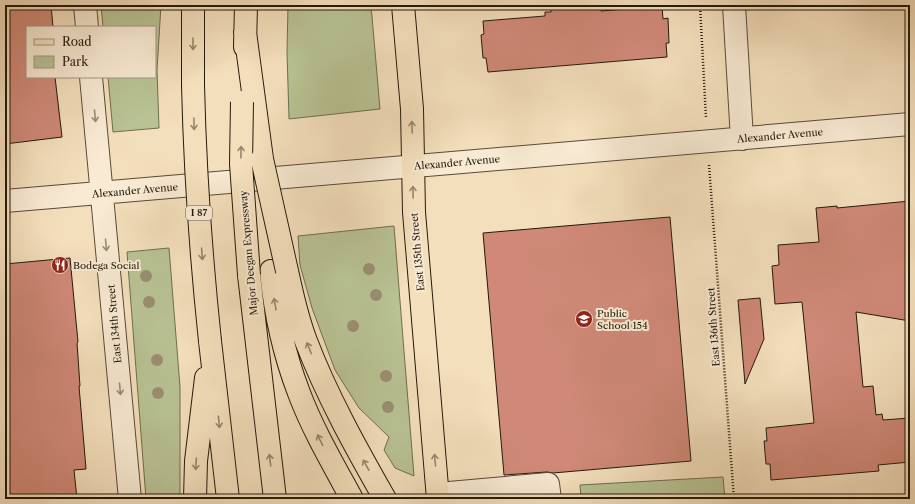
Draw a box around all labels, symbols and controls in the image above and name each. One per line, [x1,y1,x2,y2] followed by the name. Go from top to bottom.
[26,26,156,78] legend
[62,34,92,49] text: Road
[189,37,197,50] one-way arrow
[62,54,89,69] text: Park
[91,109,98,122] one-way arrow
[190,117,198,130] one-way arrow
[408,121,416,134] one-way arrow
[735,125,824,146] street label: Alexander Avenue
[237,146,245,159] one-way arrow
[412,152,501,173] street label: Alexander Avenue
[90,180,179,201] street label: Alexander Avenue
[410,186,417,199] one-way arrow
[237,189,260,316] street label: Major Deegan Expressway
[186,206,212,220] road number: I 87
[408,212,427,292] street label: East 135th Street
[103,238,110,251] one-way arrow
[198,247,205,260] one-way arrow
[50,255,70,275] restaurant icon: Bodega Social
[73,259,140,272] place label: Bodega Social
[105,284,124,364] street label: East 134th Street
[704,287,723,367] street label: East 136th Street
[271,298,279,311] one-way arrow
[597,307,648,332] place label: Public School 154
[574,309,594,329] school or university icon: Public School 154
[304,343,312,355] one-way arrow
[116,382,123,395] one-way arrow
[216,415,223,428] one-way arrow
[316,434,323,446] one-way arrow
[266,454,274,467] one-way arrow
[431,454,439,467] one-way arrow
[193,457,200,470] one-way arrow
[361,459,369,471] one-way arrow

